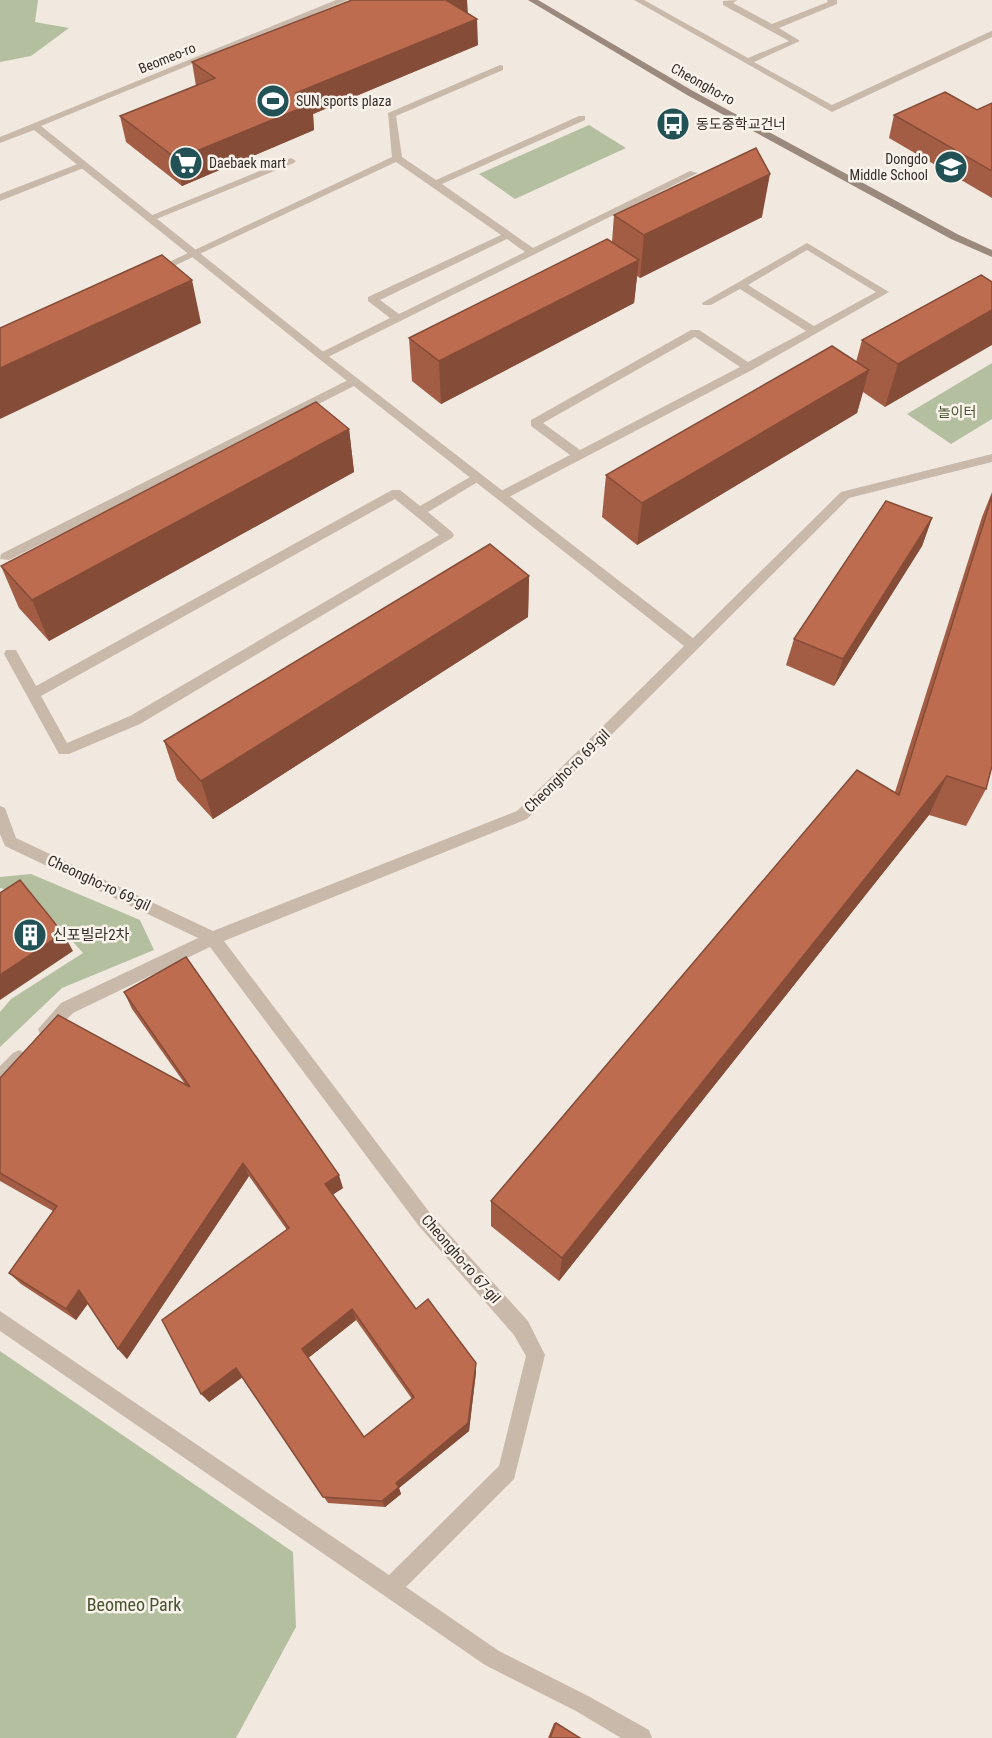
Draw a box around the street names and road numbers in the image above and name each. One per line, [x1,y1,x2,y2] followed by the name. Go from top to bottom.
[136,39,198,77] street label: Beomeo-ro
[668,60,738,108] street label: Cheongho-ro
[521,726,613,816] street label: Cheongho-ro 69-gil
[45,851,153,915] street label: Cheongho-ro 69-gil
[418,1211,504,1307] street label: Cheongho-ro 67-gil

